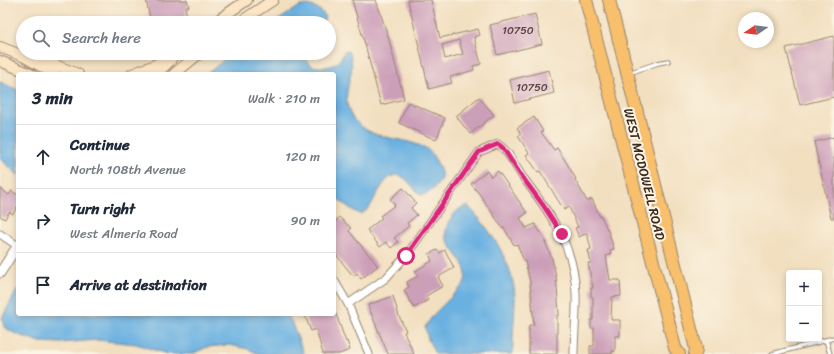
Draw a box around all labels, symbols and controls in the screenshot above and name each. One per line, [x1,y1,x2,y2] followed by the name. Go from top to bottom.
[738,12,774,48] north arrow
[16,16,336,60] search box
[502,21,534,40] house number: 10750
[62,25,141,51] text: Search here
[30,27,52,49] icon: search
[516,78,548,97] house number: 10750
[32,83,73,113] text: 3 min
[248,87,320,110] text: Walk · 210 m
[617,106,672,243] street label: WEST MCDOWELL ROAD
[70,132,130,158] text: Continue
[285,145,320,168] text: 120 m
[32,146,54,168] icon: ahead
[70,158,186,181] text: North 108th Avenue
[70,196,135,222] text: Turn right
[290,209,320,232] text: 90 m
[32,210,54,232] icon: right
[70,222,177,245] text: West Almeria Road
[553,225,571,243] route end
[397,247,415,265] route start
[786,270,822,342] map controls
[786,270,822,306] button: +
[70,272,207,298] text: Arrive at destination
[32,274,54,296] icon: arrive
[786,306,822,342] button: −

